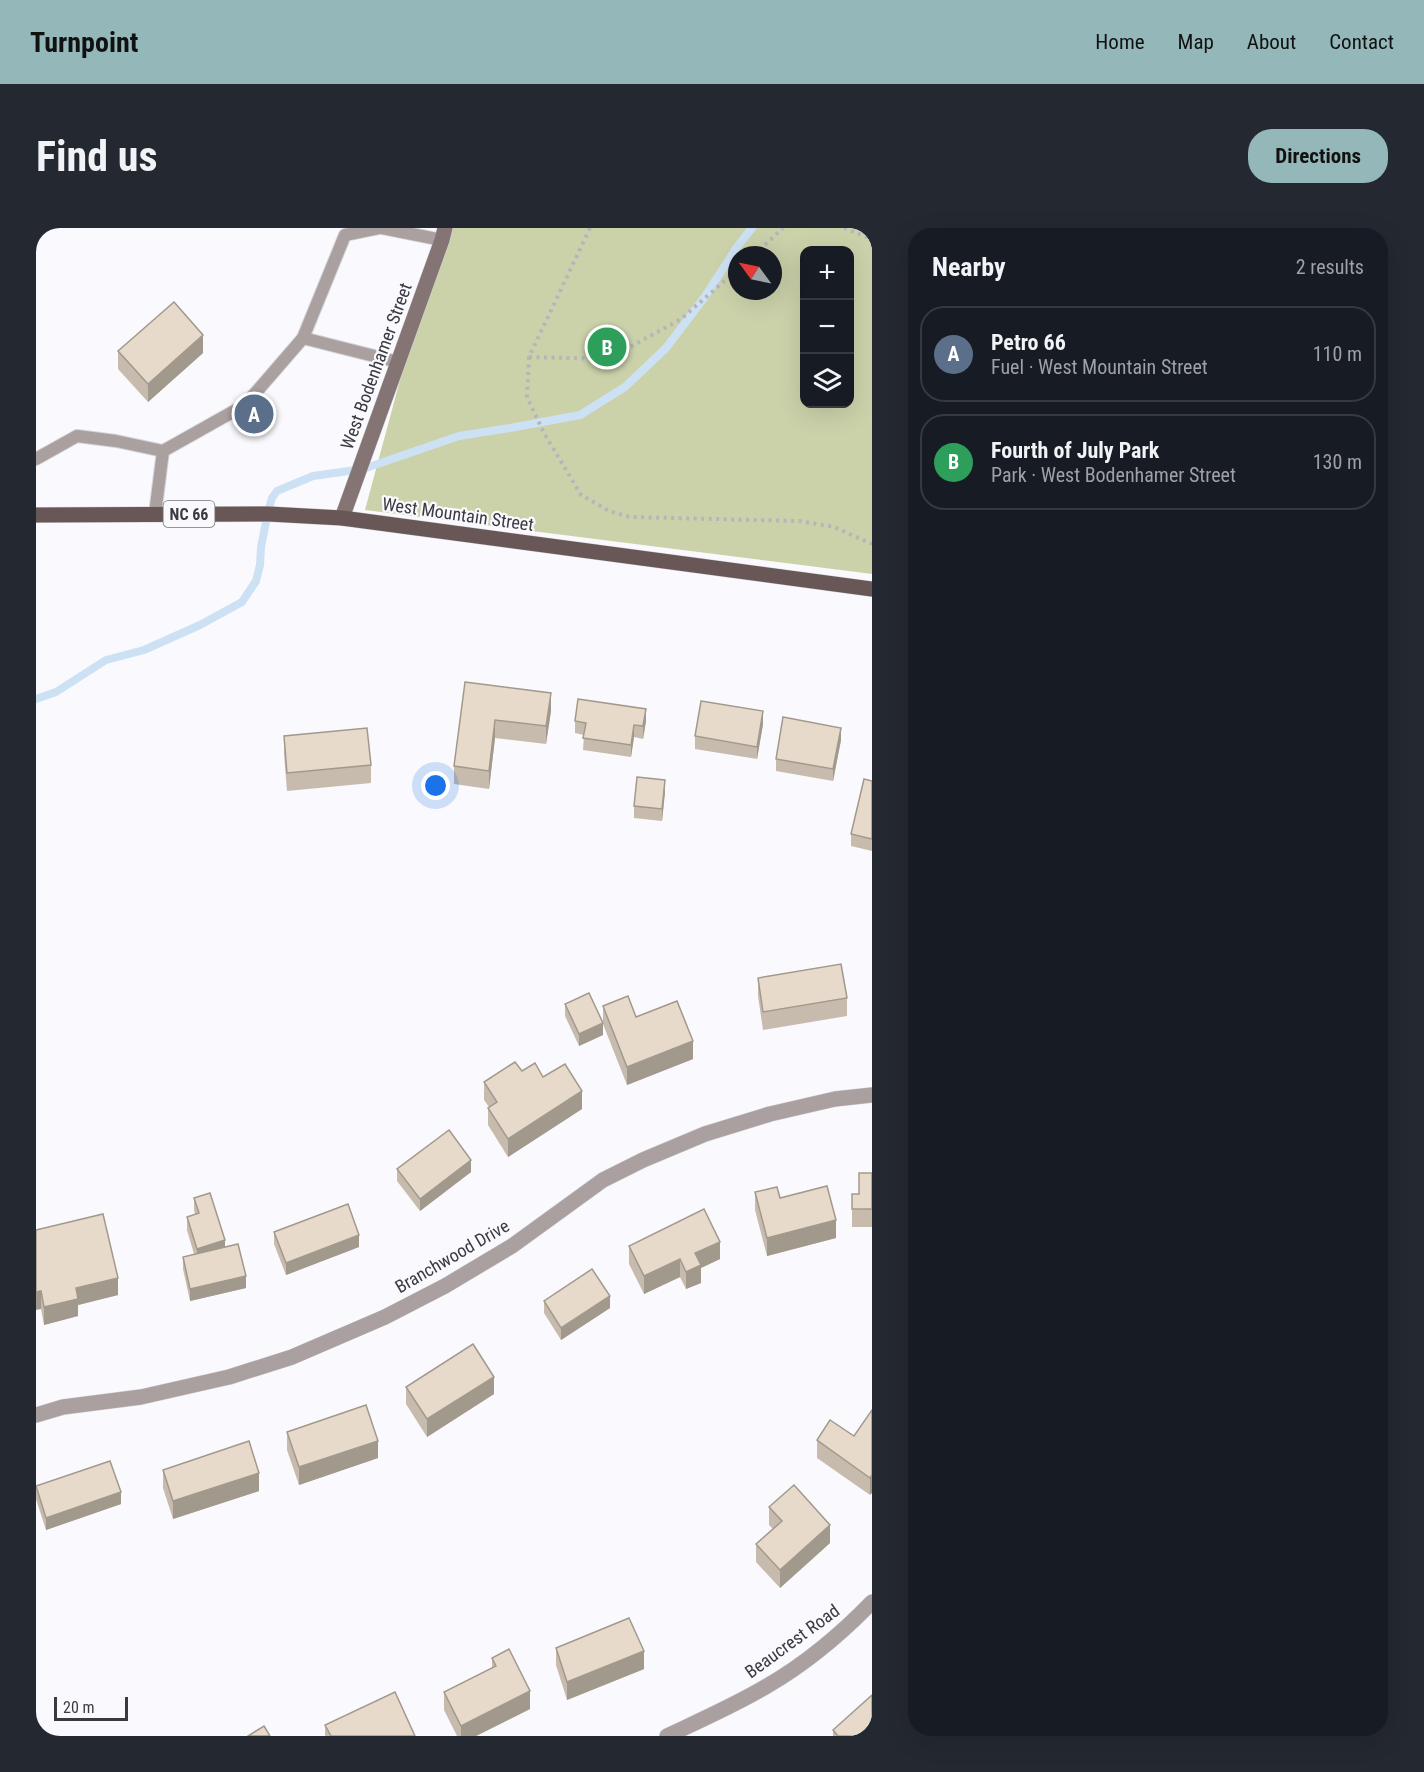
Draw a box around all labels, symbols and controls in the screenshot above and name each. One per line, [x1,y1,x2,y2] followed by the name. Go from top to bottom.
[30,26,138,59] text: Turnpoint
[1095,30,1145,54] text: Home
[1178,30,1214,54] text: Map
[1247,30,1296,54] text: About
[1329,30,1394,54] text: Contact
[1248,129,1388,183] button: Directions
[36,132,157,181] text: Find us
[728,246,782,300] north arrow
[800,246,854,408] map controls
[800,246,854,300] button: +
[932,252,1006,282] text: Nearby
[1296,255,1364,279] text: 2 results
[336,280,416,452] street label: West Bodenhamer Street
[800,300,854,354] button: −
[588,324,626,370] pin: B
[991,330,1066,355] text: Petro 66
[948,342,959,366] text: A
[1313,342,1362,366] text: 110 m
[800,354,854,408] button: layers
[991,355,1208,379] text: Fuel · West Mountain Street
[234,392,274,436] pin: A
[991,438,1159,463] text: Fourth of July Park
[948,450,959,474] text: B
[1313,450,1362,474] text: 130 m
[991,463,1236,487] text: Park · West Bodenhamer Street
[381,493,535,535] street label: West Mountain Street
[164,501,214,527] road number: NC 66
[421,771,450,800] your location
[391,1215,513,1297] street label: Branchwood Drive
[741,1600,843,1682] street label: Beaucrest Road
[54,1694,128,1722] scale bar
[63,1698,95,1717] text: 20 m

